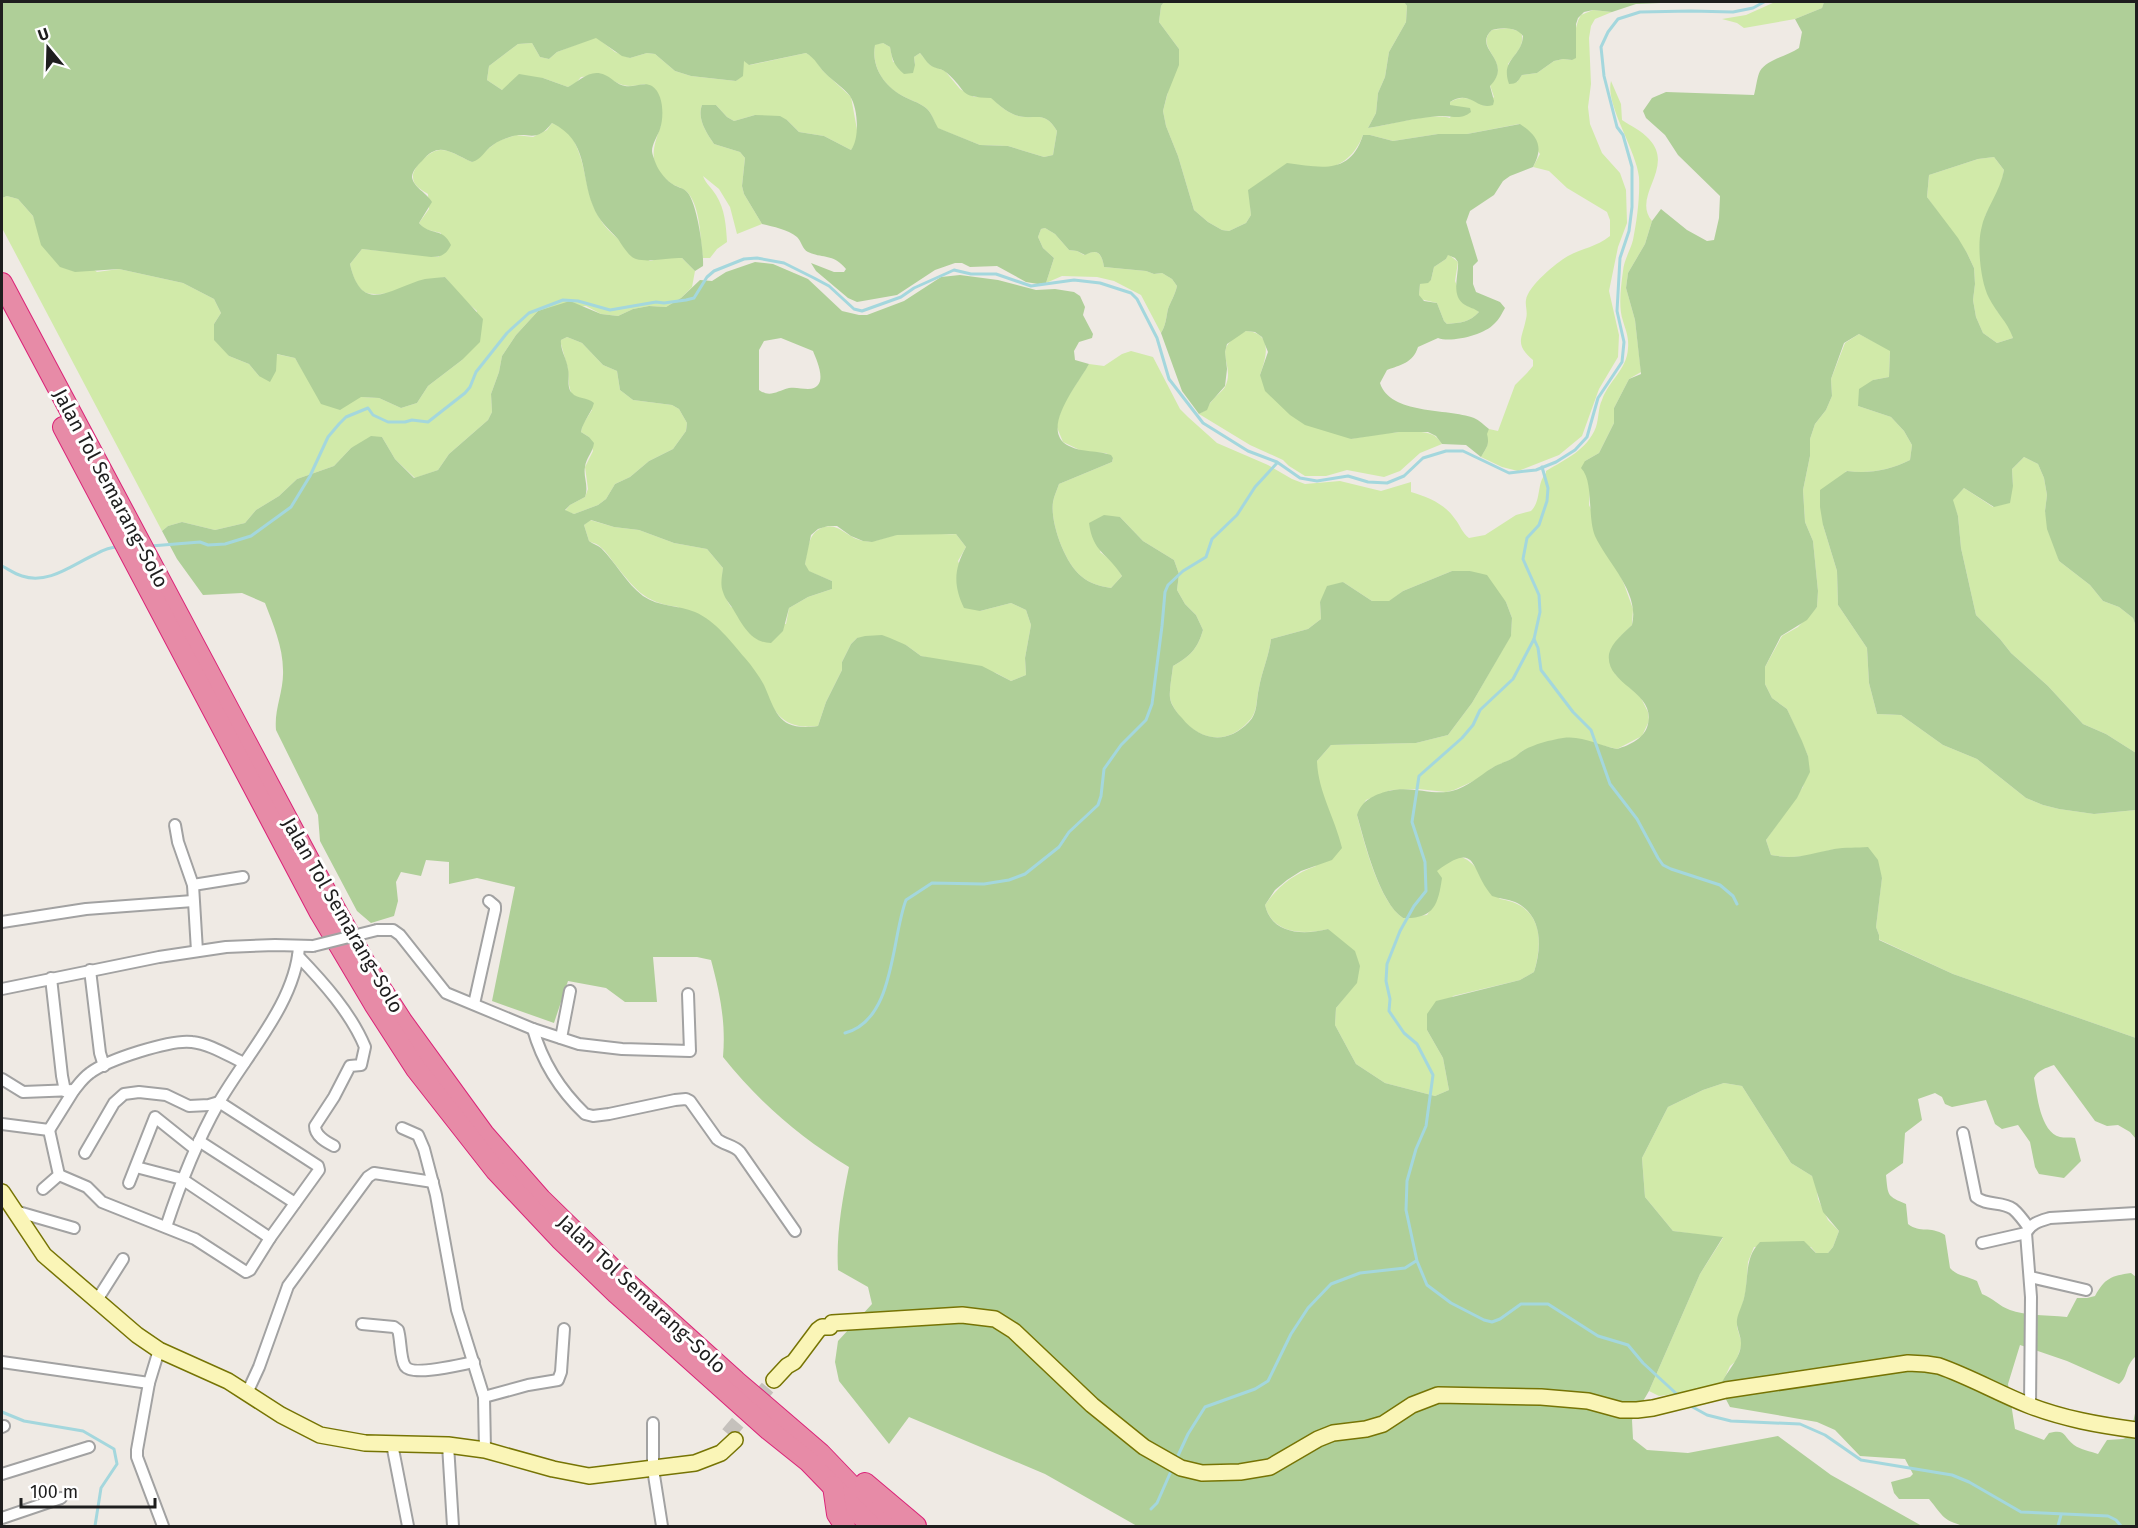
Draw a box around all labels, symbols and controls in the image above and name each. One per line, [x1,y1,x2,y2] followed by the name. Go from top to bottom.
[18,18,78,78] north arrow
[35,24,51,45] text: U
[48,384,174,592] street label: Jalan Tol Semarang–Solo
[277,813,409,1017] street label: Jalan Tol Semarang–Solo
[553,1210,731,1378] street label: Jalan Tol Semarang–Solo
[21,1471,154,1509] scale bar
[30,1481,78,1503] text: 100 m

